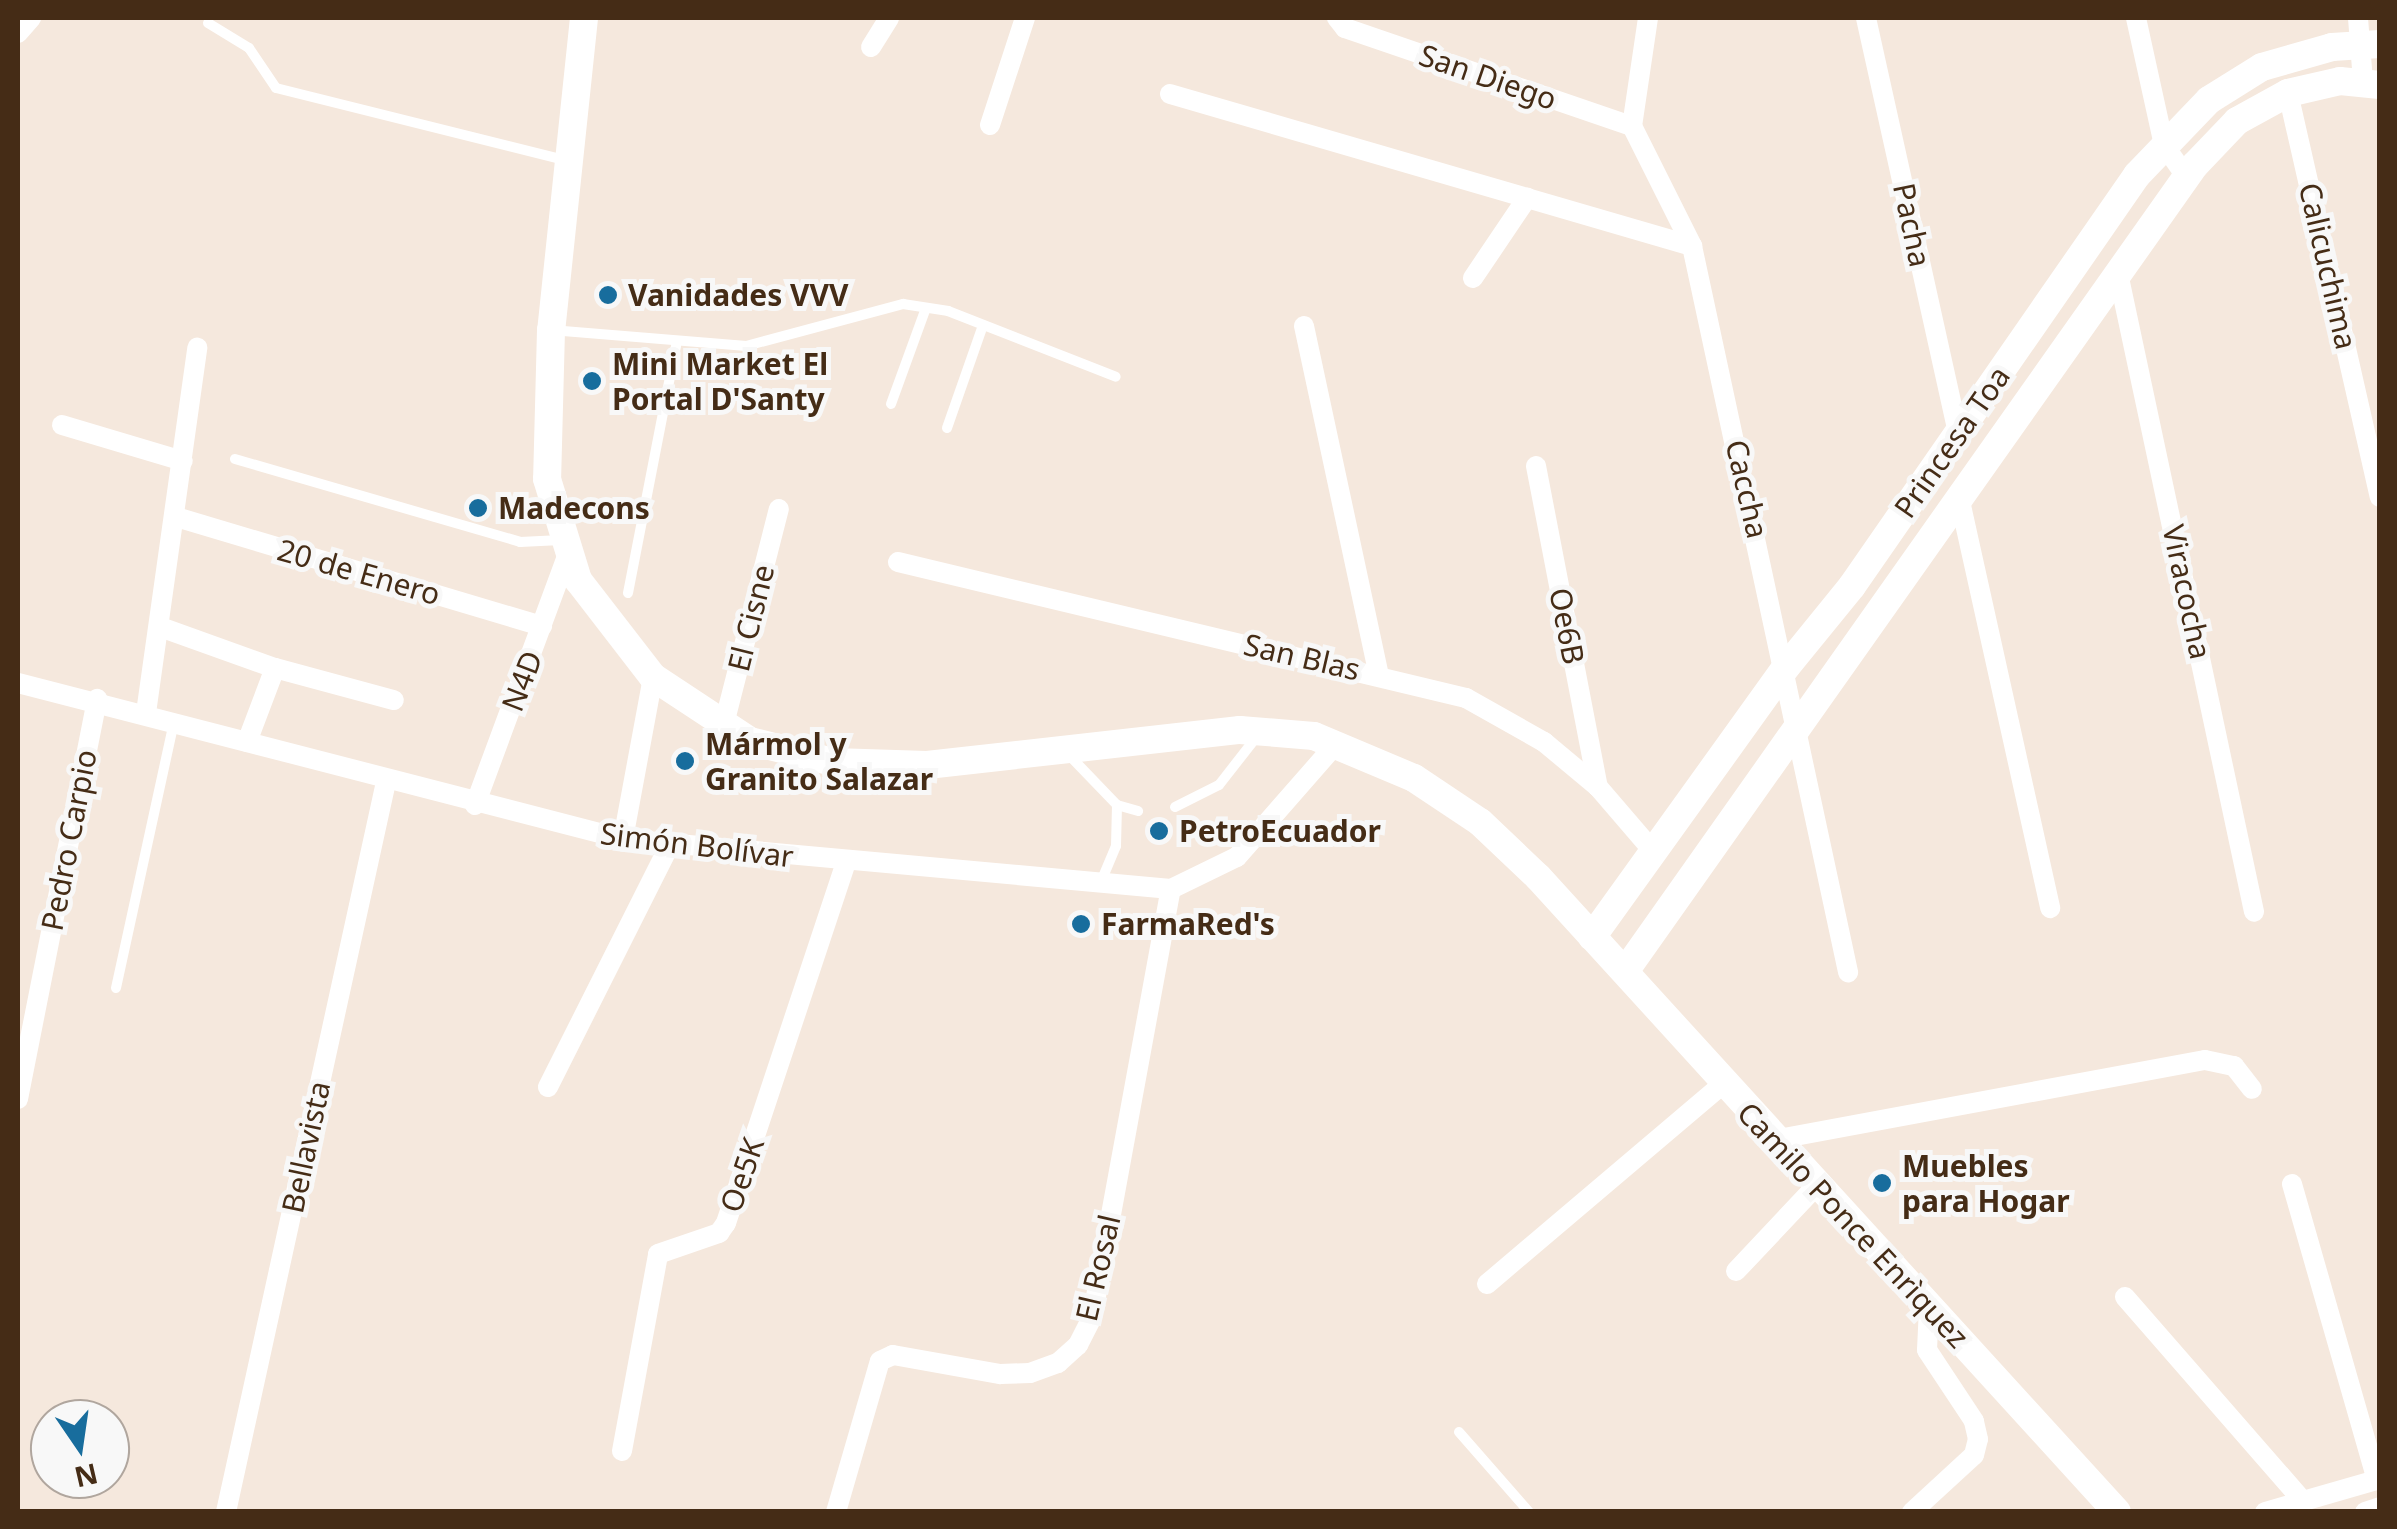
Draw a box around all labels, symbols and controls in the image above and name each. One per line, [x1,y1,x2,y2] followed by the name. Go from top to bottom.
[1415,37,1561,117] street label: San Diego
[2291,179,2365,353] street label: Calicuchima
[1886,180,1938,270] street label: Pacha
[628,277,848,313] place label: Vanidades VVV
[597,284,619,306] marker: Vanidades VVV
[612,346,828,416] place label: Mini Market El Portal D'Santy
[1887,359,2017,525] street label: Princesa Toa
[581,370,603,392] marker: Mini Market El Portal D'Santy
[1718,436,1776,542] street label: Caccha
[498,490,650,526] place label: Madecons
[467,497,489,519] marker: Madecons
[2155,521,2219,663] street label: Viracocha
[274,532,444,612] street label: 20 de Enero
[720,561,782,675] street label: El Cisne
[1542,585,1592,667] street label: Oe6B
[1240,626,1364,688] street label: San Blas
[494,646,550,716] street label: N4D
[705,726,933,796] place label: Mármol y Granito Salazar
[34,746,104,934] street label: Pedro Carpio
[674,750,696,772] marker: Mármol y Granito Salazar
[1179,813,1381,849] place label: PetroEcuador
[598,815,796,875] street label: Simón Bolívar
[1148,820,1170,842] marker: PetroEcuador
[1101,906,1275,942] place label: FarmaRed's
[1070,913,1092,935] marker: FarmaRed's
[274,1078,338,1216] street label: Bellavista
[1730,1095,1976,1355] street label: Camilo Ponce Enrìquez
[713,1133,771,1217] street label: Oe5K
[1902,1148,2070,1218] place label: Muebles para Hogar
[1871,1172,1893,1194] marker: Muebles para Hogar
[1068,1211,1128,1325] street label: El Rosal
[30,1399,130,1499] north arrow
[71,1455,102,1497] text: N

